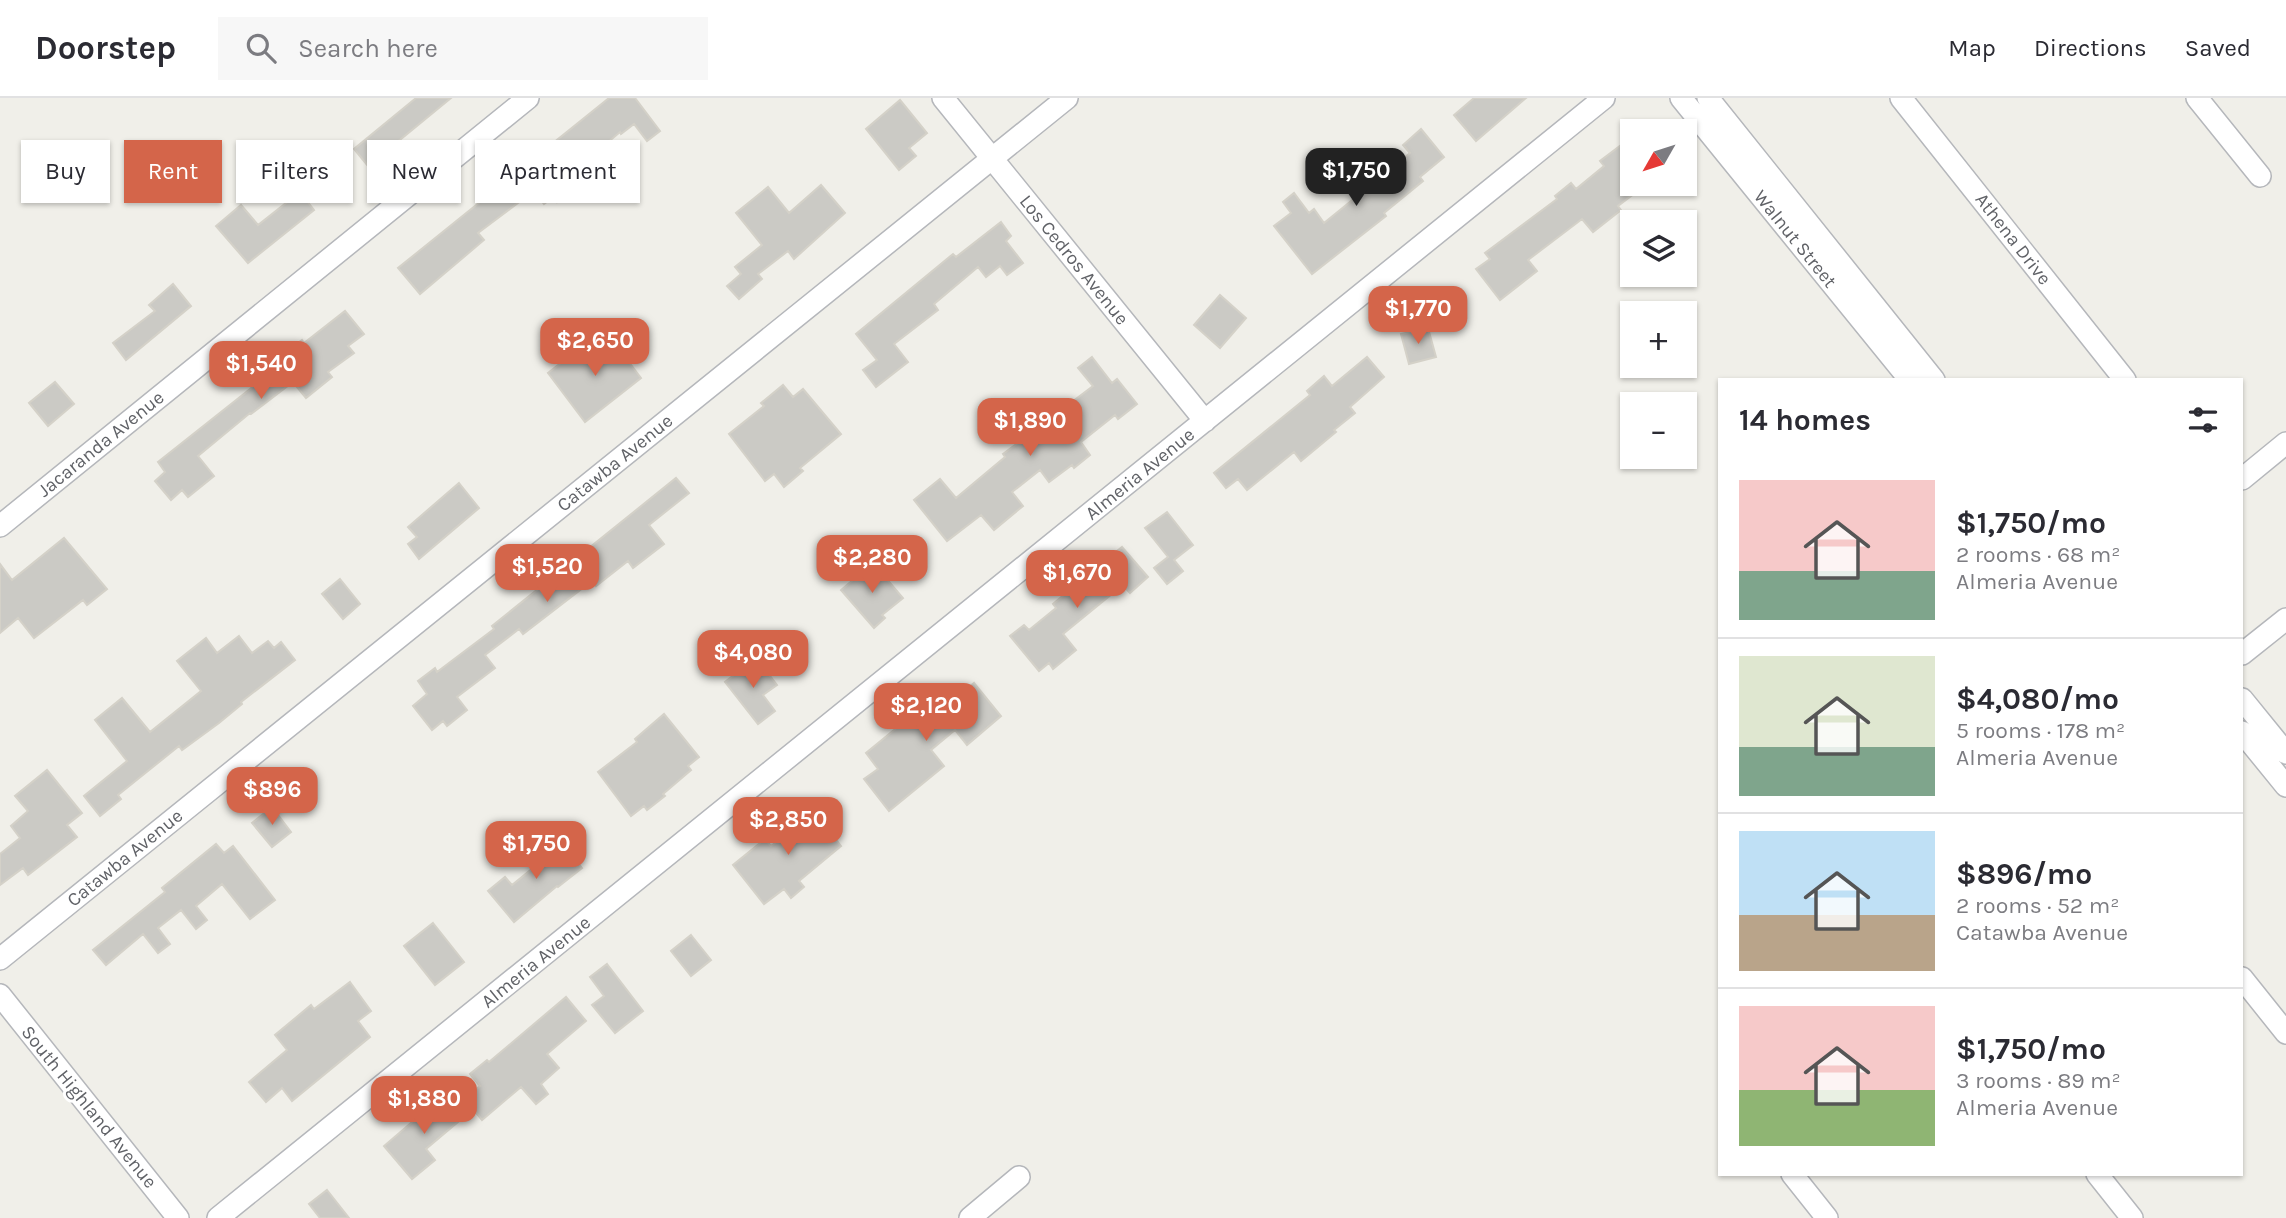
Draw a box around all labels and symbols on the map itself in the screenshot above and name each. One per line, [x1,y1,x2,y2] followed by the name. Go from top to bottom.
[1620,119,1698,196] north arrow
[1299,148,1413,208] pin: $1,750
[1749,186,1841,292] street label: Walnut Street
[1970,189,2056,289] street label: Athena Drive
[1015,191,1133,329] street label: Los Cedros Avenue
[1361,286,1475,346] pin: $1,770
[538,318,652,378] pin: $2,650
[204,342,318,401] pin: $1,540
[33,386,169,502] street label: Jacaranda Avenue
[973,398,1087,458] pin: $1,890
[553,410,677,516] street label: Catawba Avenue
[1081,423,1199,525] street label: Almeria Avenue
[815,536,929,595] pin: $2,280
[490,545,604,604] pin: $1,520
[1020,550,1134,610] pin: $1,670
[696,630,810,690] pin: $4,080
[869,684,983,743] pin: $2,120
[231,768,313,827] pin: $896
[731,798,845,857] pin: $2,850
[63,805,187,911] street label: Catawba Avenue
[479,822,593,881] pin: $1,750
[477,911,595,1013] street label: Almeria Avenue
[17,1021,161,1193] street label: South Highland Avenue
[367,1076,481,1136] pin: $1,880

